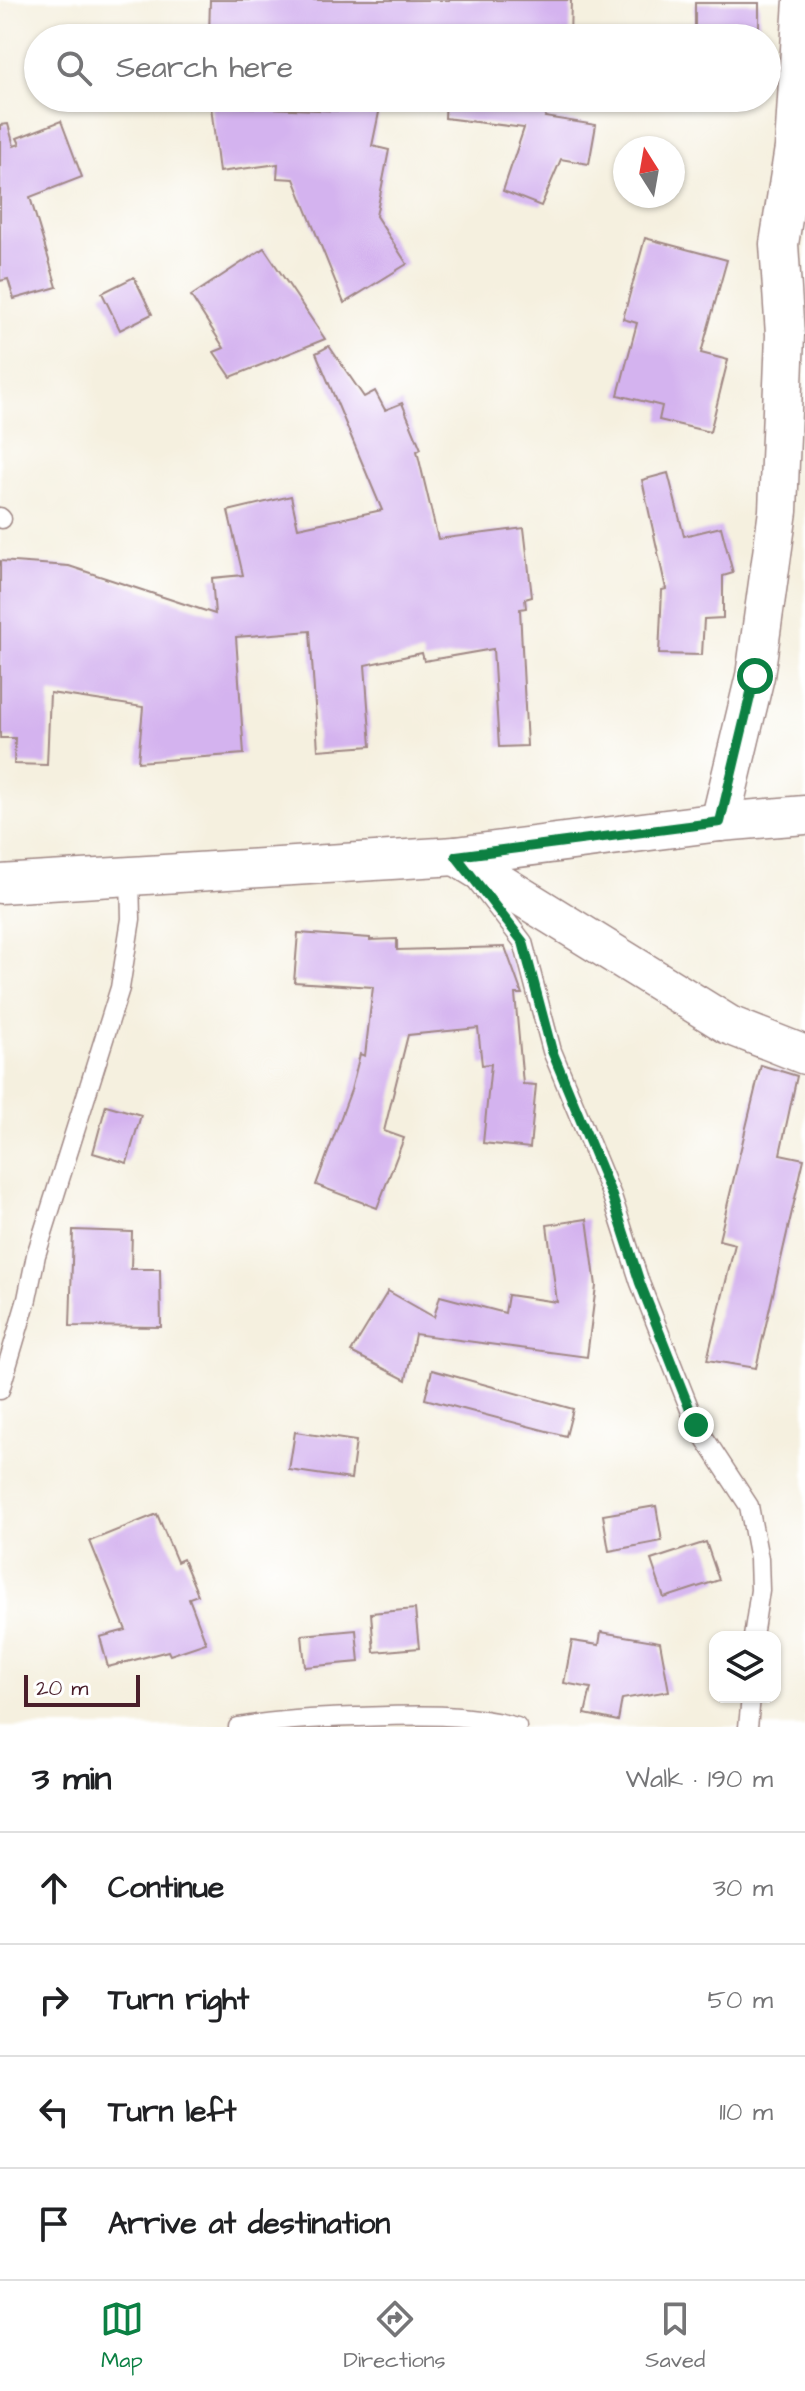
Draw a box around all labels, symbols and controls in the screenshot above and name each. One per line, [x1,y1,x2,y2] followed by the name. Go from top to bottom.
[24,24,781,112] search box
[52,46,96,90] icon: search
[116,47,293,89] text: Search here
[613,136,685,208] north arrow
[737,658,773,694] route start
[678,1407,714,1443] route end
[709,1631,781,1703] map controls
[709,1631,781,1703] button: layers
[24,1671,140,1707] scale bar
[36,1673,88,1704] text: 20 m
[32,1755,112,1803] text: 3 min
[626,1761,773,1797] text: Walk · 190 m
[32,1866,76,1910] icon: ahead
[108,1867,224,1909] text: Continue
[713,1870,773,1906] text: 30 m
[32,1978,76,2022] icon: right
[108,1979,249,2021] text: Turn right
[708,1982,773,2018] text: 50 m
[32,2090,76,2134] icon: left
[108,2091,236,2133] text: Turn left
[719,2094,773,2130] text: 110 m
[32,2202,76,2246] icon: arrive
[108,2203,390,2245] text: Arrive at destination
[100,2297,144,2376] tab: Map
[343,2297,446,2376] tab: Directions
[645,2297,705,2376] tab: Saved

